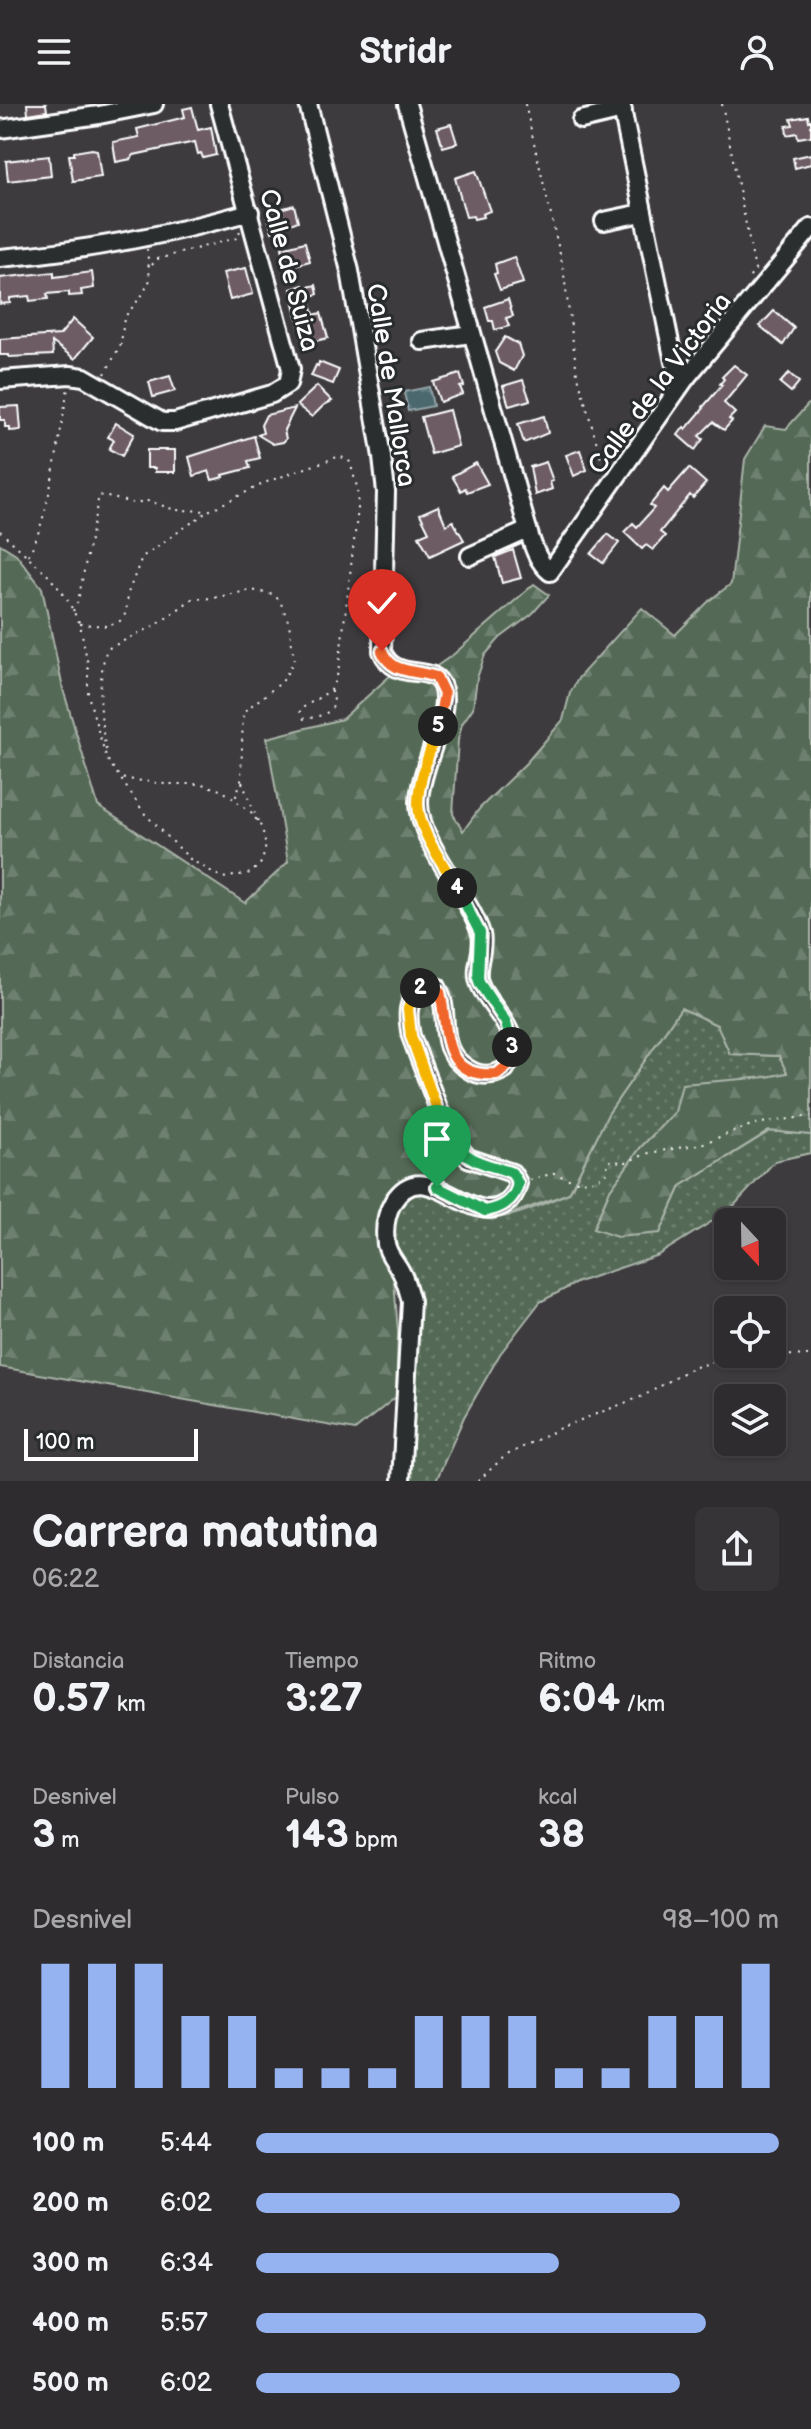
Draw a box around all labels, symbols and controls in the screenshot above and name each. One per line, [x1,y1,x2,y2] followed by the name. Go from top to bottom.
[32,30,76,74] icon: menu
[735,30,779,74] icon: person
[359,31,452,74] text: Stridr
[252,186,325,355] street label: Calle de Suiza
[359,282,422,489] street label: Calle de Mallorca
[582,287,739,481] street label: Calle de la Victoria
[348,569,416,651] pin
[360,581,404,625] icon: check
[418,706,458,746] pin: 5
[432,712,444,739] text: 5
[437,868,477,908] pin: 4
[451,874,463,901] text: 4
[400,968,440,1008] pin: 2
[413,974,427,1001] text: 2
[492,1027,532,1067] pin: 3
[506,1033,518,1060] text: 3
[403,1105,471,1187] pin
[415,1117,459,1161] icon: arrive
[714,1208,786,1280] north arrow
[714,1208,786,1456] map controls
[714,1296,786,1368] button: locate
[714,1384,786,1456] button: layers
[24,1425,198,1461] scale bar
[36,1429,95,1456] text: 100 m
[32,1507,379,1560] text: Carrera matutina
[695,1507,779,1591] button: share
[32,1564,99,1595] text: 06:22
[32,1648,124,1675] text: Distancia
[285,1648,359,1675] text: Tiempo
[538,1648,596,1675] text: Ritmo
[32,1675,111,1723] text: 0.57
[285,1675,363,1723] text: 3:27
[538,1675,620,1723] text: 6:04
[111,1691,146,1718] text: km
[620,1691,665,1718] text: /km
[32,1784,117,1811] text: Desnivel
[285,1784,339,1811] text: Pulso
[538,1784,577,1811] text: kcal
[32,1811,55,1859] text: 3
[285,1811,349,1859] text: 143
[538,1811,585,1859] text: 38
[55,1827,80,1854] text: m
[349,1827,398,1854] text: bpm
[32,1905,132,1936] text: Desnivel
[663,1905,779,1936] text: 98–100 m
[32,2128,105,2159] text: 100 m
[160,2128,212,2159] text: 5:44
[32,2188,109,2219] text: 200 m
[160,2188,212,2219] text: 6:02
[32,2248,109,2279] text: 300 m
[160,2248,213,2279] text: 6:34
[32,2308,109,2339] text: 400 m
[160,2308,208,2339] text: 5:57
[32,2368,109,2399] text: 500 m
[160,2368,212,2399] text: 6:02

